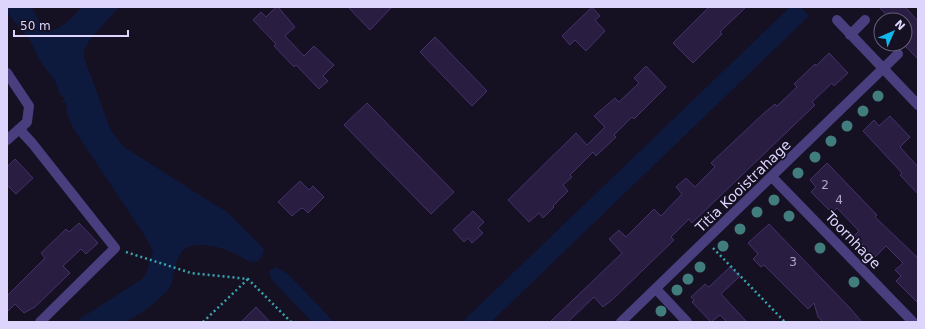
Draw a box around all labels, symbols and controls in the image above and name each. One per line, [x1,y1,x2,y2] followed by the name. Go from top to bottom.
[14,12,128,38] scale bar
[873,12,913,52] north arrow
[892,17,908,33] text: N
[20,19,51,33] text: 50 m
[691,136,794,236] street label: Titia Kooistrahage
[821,178,829,192] house number: 2
[835,193,843,207] house number: 4
[821,208,884,272] street label: Toornhage
[789,255,797,269] house number: 3

